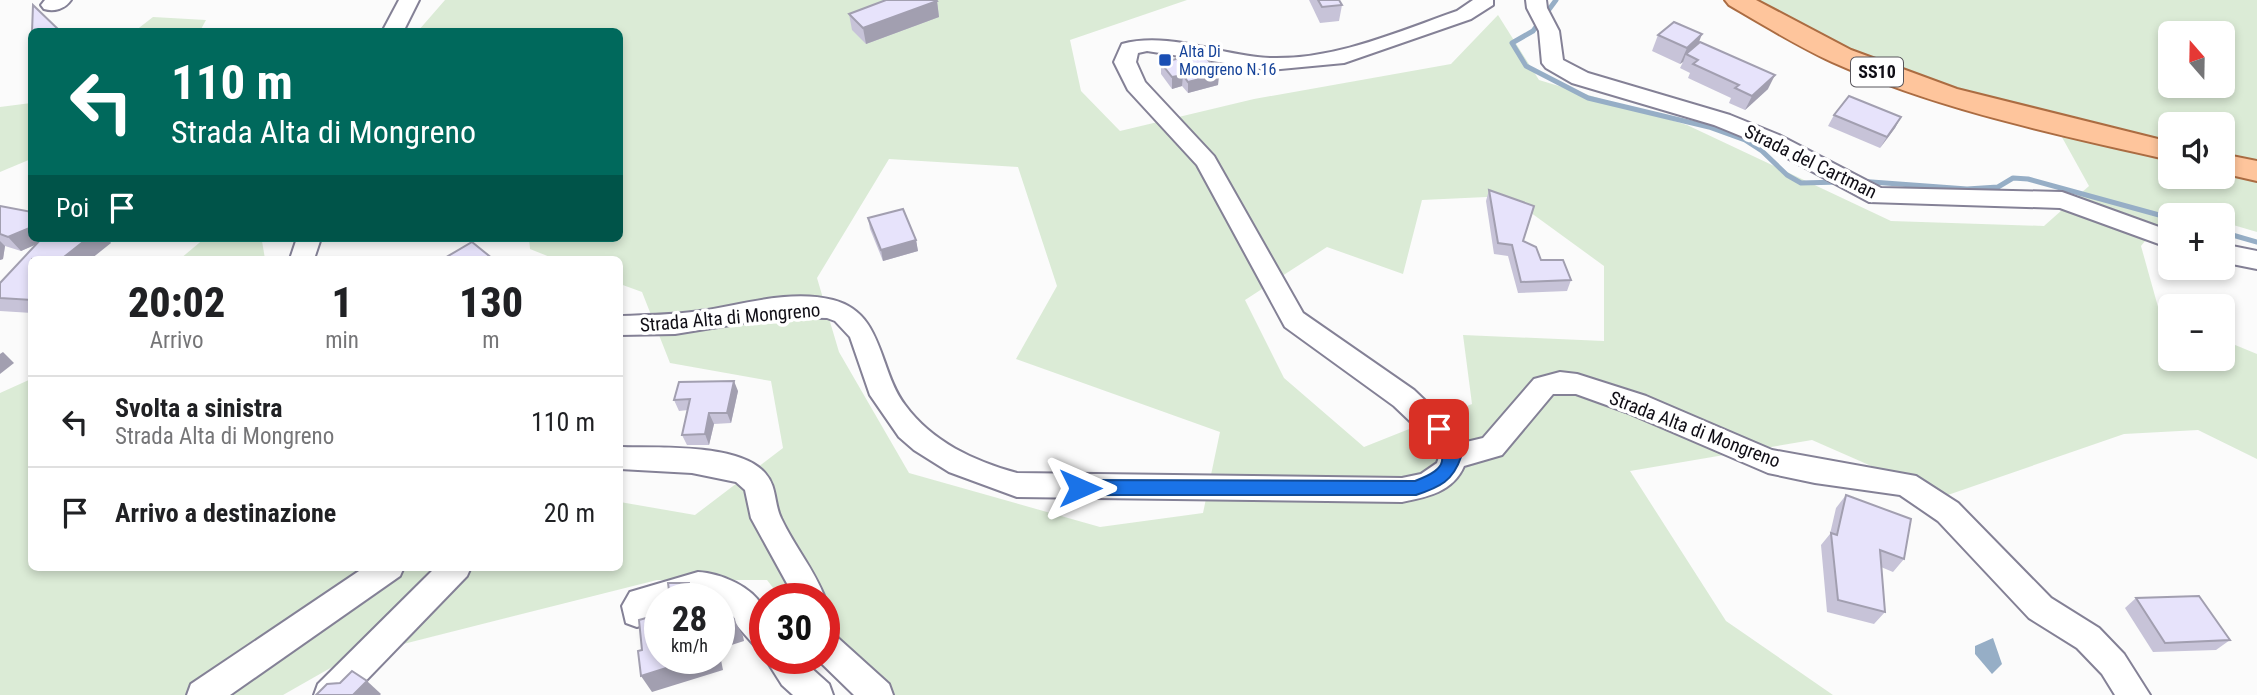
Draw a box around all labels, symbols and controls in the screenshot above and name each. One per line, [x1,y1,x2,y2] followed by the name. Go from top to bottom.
[2158,21,2235,98] north arrow
[2158,21,2235,371] map controls
[1179,42,1276,79] place label: Alta Di Mongreno N.16
[1157,52,1173,68] marker: Alta Di Mongreno N.16
[171,54,293,111] text: 110 m
[56,56,147,147] icon: left
[1851,58,1903,86] road number: SS10
[2158,112,2235,189] button: sound
[171,113,476,151] text: Strada Alta di Mongreno
[1741,119,1881,203] street label: Strada del Cartman
[103,189,141,227] icon: arrive
[56,193,89,223] text: Poi
[2158,203,2235,280] button: +
[128,278,225,327] text: 20:02
[331,278,353,327] text: 1
[459,278,523,327] text: 130
[2158,294,2235,371] button: −
[639,298,821,337] street label: Strada Alta di Mongreno
[150,327,204,354] text: Arrivo
[325,327,359,354] text: min
[482,327,500,354] text: m
[1606,386,1784,473] street label: Strada Alta di Mongreno
[115,393,282,423] text: Svolta a sinistra
[1409,399,1469,459] pin
[56,403,94,441] icon: left
[531,407,595,437] text: 110 m
[1420,410,1458,448] icon: arrive
[115,423,334,450] text: Strada Alta di Mongreno
[1043,451,1117,525] position arrow
[56,494,94,532] icon: arrive
[115,498,336,528] text: Arrivo a destinazione
[544,498,595,528] text: 20 m
[749,583,840,674] speed limit sign: 30
[672,599,707,640] text: 28
[671,635,708,656] text: km/h

